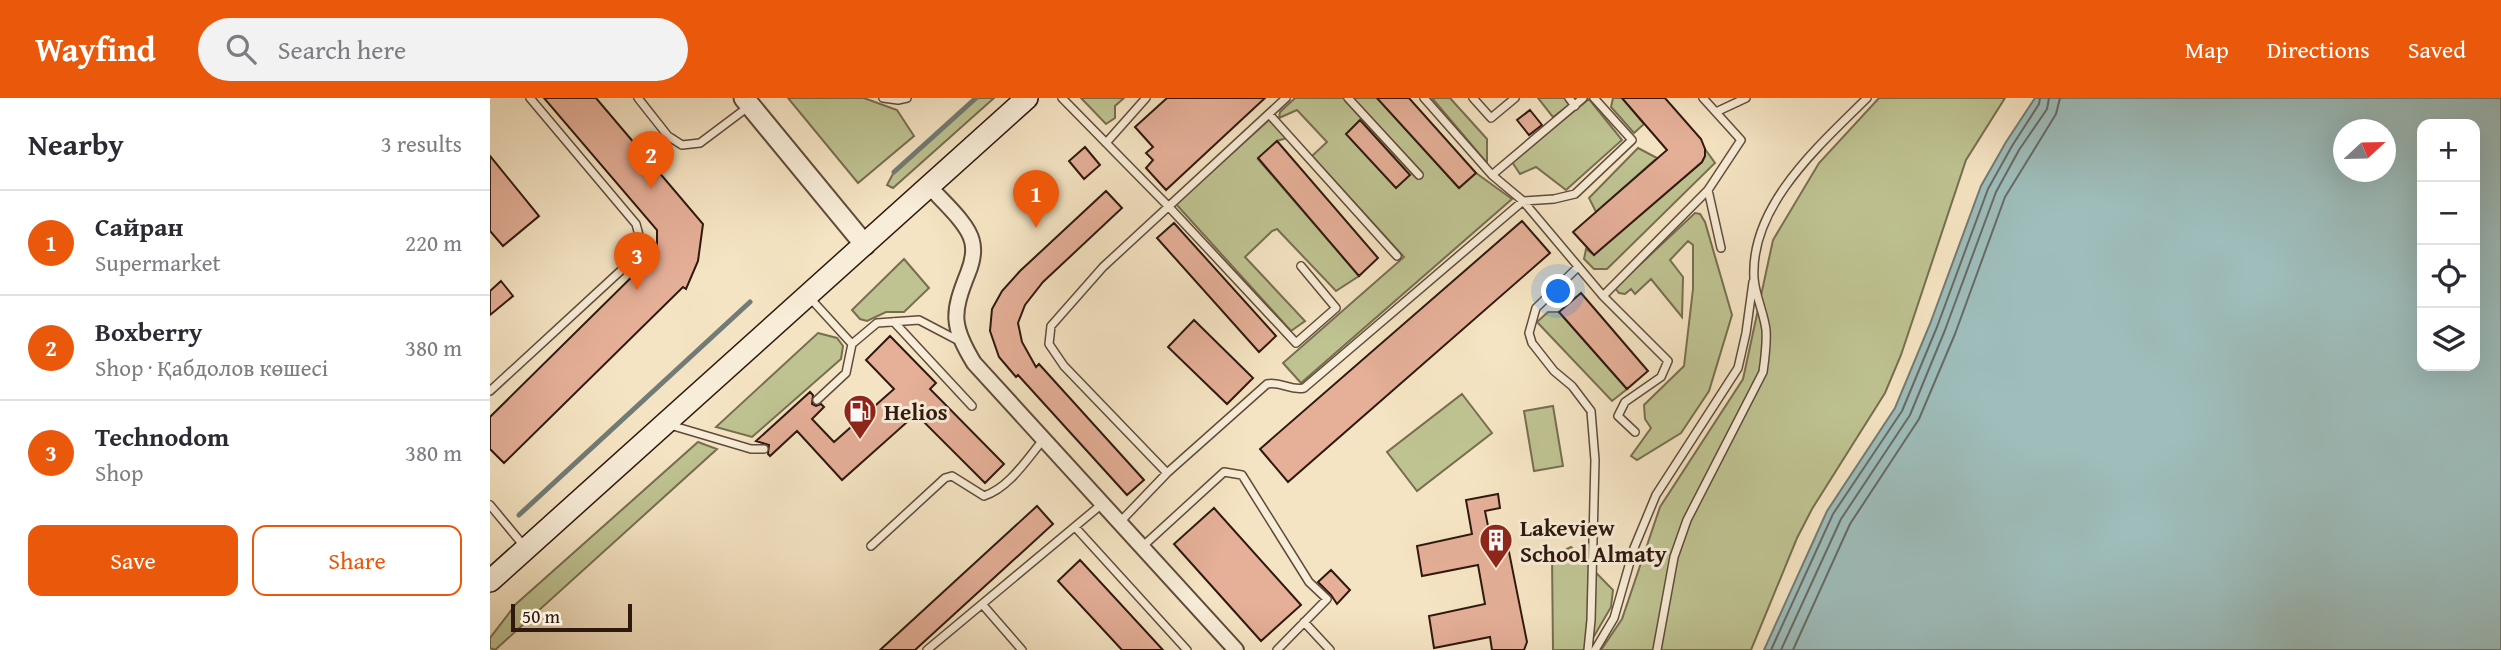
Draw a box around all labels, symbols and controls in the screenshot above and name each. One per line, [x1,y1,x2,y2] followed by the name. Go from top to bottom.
[198,18,688,81] search box
[35,25,156,73] text: Wayfind
[222,30,260,68] icon: search
[278,30,406,69] text: Search here
[2185,32,2229,67] text: Map
[2267,32,2370,67] text: Directions
[2408,32,2466,67] text: Saved
[2333,119,2396,182] north arrow
[2417,119,2480,371] map controls
[2417,119,2480,182] button: +
[28,122,124,166] text: Nearby
[381,127,462,160] text: 3 results
[628,131,674,189] pin: 2
[1013,170,1059,228] pin: 1
[2417,182,2480,245] button: −
[95,207,183,246] text: Сайран
[45,226,57,259] text: 1
[405,226,462,259] text: 220 m
[614,232,660,290] pin: 3
[2417,245,2480,308] button: locate
[95,246,221,279] text: Supermarket
[1541,274,1575,308] your location
[2417,308,2480,371] button: layers
[95,312,202,351] text: Boxberry
[45,331,57,364] text: 2
[405,331,462,364] text: 380 m
[95,351,328,384] text: Shop · Қабдолов көшесі
[841,392,879,441] fuel station icon: Helios
[884,395,948,428] place label: Helios
[95,417,229,456] text: Technodom
[45,436,57,469] text: 3
[405,436,462,469] text: 380 m
[95,456,143,489] text: Shop
[1520,511,1667,570] place label: Lakeview School Almaty
[1477,521,1515,570] building icon: Lakeview School Almaty
[28,525,238,596] button: Save
[252,525,462,596] button: Share
[511,601,632,633] scale bar
[522,602,560,630] text: 50 m

